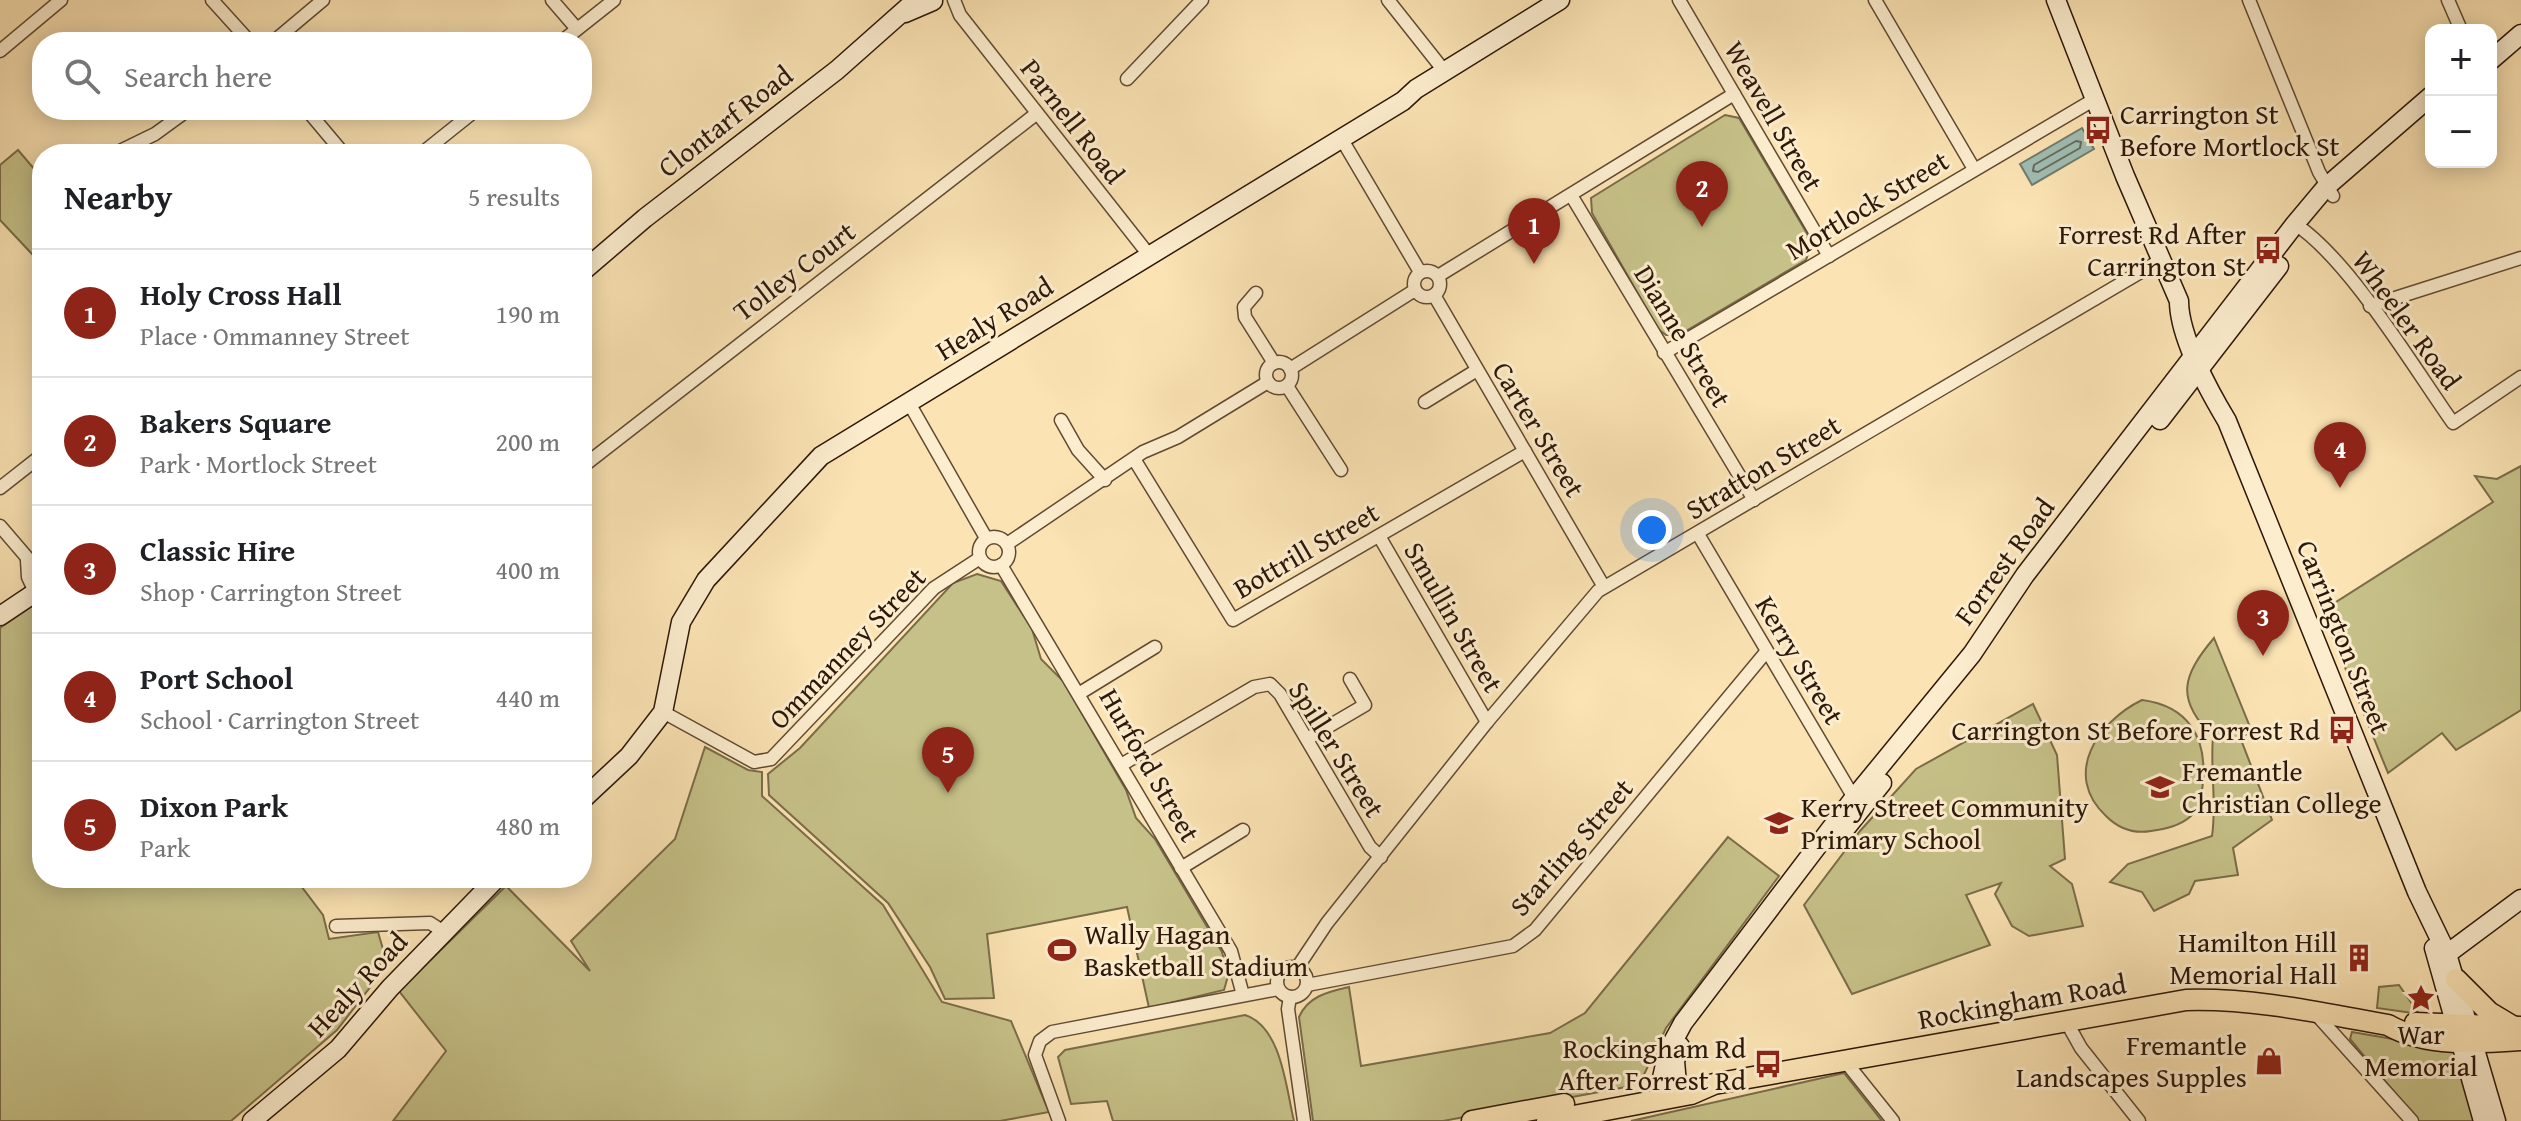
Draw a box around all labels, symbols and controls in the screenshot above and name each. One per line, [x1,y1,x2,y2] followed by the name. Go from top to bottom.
[2425,24,2497,168] map controls
[2425,24,2497,96] button: +
[32,32,592,120] search box
[1715,33,1834,199] street label: Weavell Street
[1011,49,1135,192] street label: Parnell Road
[60,54,104,98] icon: search
[124,54,272,98] text: Search here
[648,55,801,186] street label: Clontarf Road
[2120,93,2340,166] place label: Carrington St Before Mortlock St
[2425,96,2497,168] button: −
[2083,115,2113,145] bus stop icon: Carrington St Before Mortlock St
[1777,140,1956,270] street label: Mortlock Street
[1676,161,1728,227] pin: 2
[64,172,173,221] text: Nearby
[468,177,560,216] text: 5 results
[1508,198,1560,264] pin: 1
[724,211,864,330] street label: Tolley Court
[2058,213,2246,286] place label: Forrest Rd After Carrington St
[2253,235,2283,265] bus stop icon: Forrest Rd After Carrington St
[2343,242,2472,398] street label: Wheeler Road
[1625,257,1742,415] street label: Dianne Street
[927,265,1060,370] street label: Healy Road
[140,272,341,316] text: Holy Cross Hall
[83,294,97,333] text: 1
[495,294,560,333] text: 190 m
[140,316,409,355] text: Place · Ommanney Street
[1483,353,1596,504] street label: Carter Street
[140,400,332,444] text: Bakers Square
[1677,404,1848,529] street label: Stratton Street
[83,422,97,461] text: 2
[495,422,560,461] text: 200 m
[2314,422,2366,488] pin: 4
[140,444,377,483] text: Park · Mortlock Street
[1943,489,2064,633] street label: Forrest Road
[1225,491,1386,608] street label: Bottrill Street
[1632,510,1672,550] your location
[140,528,295,572] text: Classic Hire
[1395,534,1514,700] street label: Smullin Street
[2287,534,2402,740] street label: Carrington Street
[83,550,97,589] text: 3
[495,550,560,589] text: 400 m
[758,557,935,738] street label: Ommanney Street
[140,572,402,611] text: Shop · Carrington Street
[1746,588,1855,732] street label: Kerry Street
[2237,590,2289,656] pin: 3
[140,656,293,700] text: Port School
[1279,673,1396,825] street label: Spiller Street
[83,678,97,717] text: 4
[495,678,560,717] text: 440 m
[1090,680,1211,849] street label: Hurford Street
[140,700,419,739] text: School · Carrington Street
[1952,709,2320,750] place label: Carrington St Before Forrest Rd
[2327,715,2357,745] bus stop icon: Carrington St Before Forrest Rd
[922,727,974,793] pin: 5
[2182,750,2382,823] place label: Fremantle Christian College
[1499,769,1642,925] street label: Starling Street
[2145,772,2175,802] school or university icon: Fremantle Christian College
[140,784,288,828] text: Dixon Park
[1801,786,2089,859] place label: Kerry Street Community Primary School
[83,806,97,845] text: 5
[495,806,560,845] text: 480 m
[1764,808,1794,838] school or university icon: Kerry Street Community Primary School
[140,828,190,867] text: Park
[1084,913,1308,986] place label: Wally Hagan Basketball Stadium
[2170,921,2337,994] place label: Hamilton Hill Memorial Hall
[297,922,417,1046] street label: Healy Road
[1047,935,1077,965] sports icon: Wally Hagan Basketball Stadium
[2344,943,2374,973] building icon: Hamilton Hill Memorial Hall
[1915,962,2129,1039] street label: Rockingham Road
[2406,983,2436,1013] place icon: War Memorial
[2364,1013,2478,1086] place label: War Memorial
[2016,1024,2247,1097] place label: Fremantle Landscapes Supples
[1558,1027,1746,1100] place label: Rockingham Rd After Forrest Rd
[2254,1046,2284,1076] shop icon: Fremantle Landscapes Supples
[1753,1049,1783,1079] bus stop icon: Rockingham Rd After Forrest Rd

